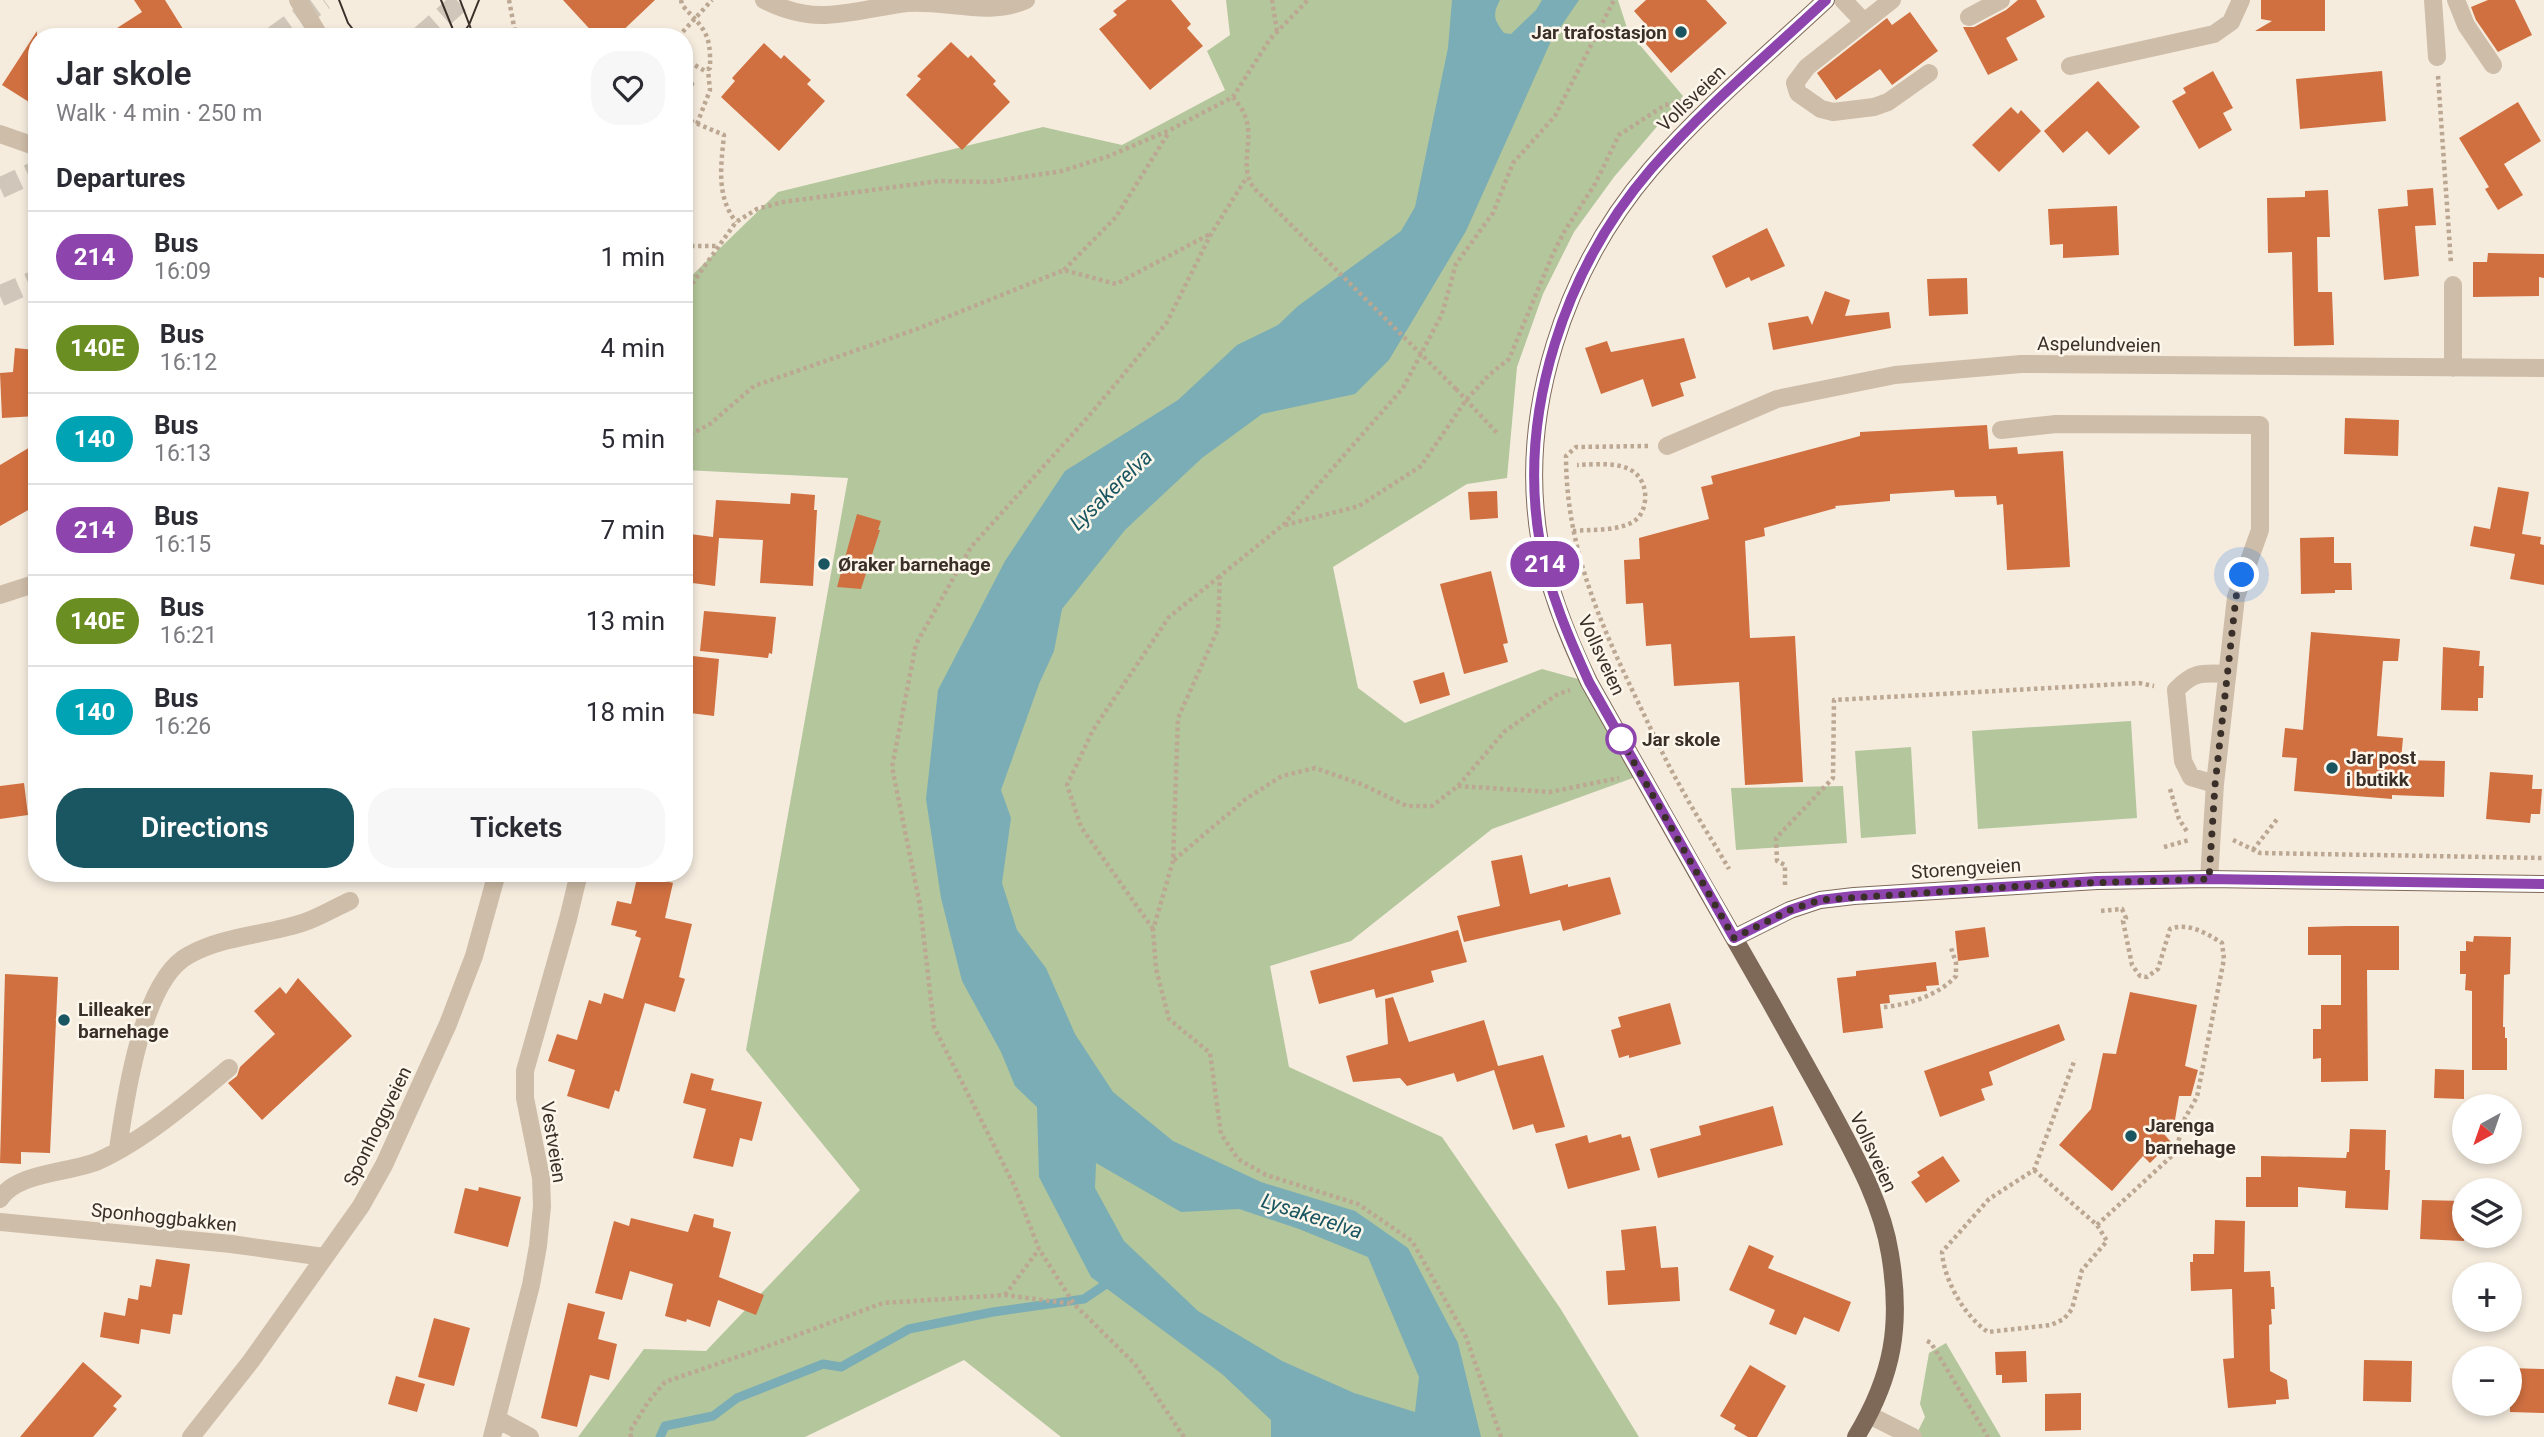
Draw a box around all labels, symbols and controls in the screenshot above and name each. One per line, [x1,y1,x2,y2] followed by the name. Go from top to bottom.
[1531,21,1667,44] place label: Jar trafostasjon
[1673,24,1689,40] marker: Jar trafostasjon
[591,51,665,125] button: heart
[56,54,192,93] text: Jar skole
[1652,60,1730,136] street label: Vollsveien
[56,100,262,127] text: Walk · 4 min · 250 m
[56,163,186,193] text: Departures
[154,228,199,258] text: Bus
[600,242,665,272] text: 1 min
[74,243,115,271] text: 214
[154,258,211,285] text: 16:09
[160,319,204,349] text: Bus
[2037,332,2161,357] street label: Aspelundveien
[600,333,665,363] text: 4 min
[70,334,125,362] text: 140E
[160,349,217,376] text: 16:12
[154,410,199,440] text: Bus
[600,424,665,454] text: 5 min
[74,425,115,453] text: 140
[154,440,211,467] text: 16:13
[1065,445,1157,535] water label: Lysakerelva
[154,501,199,531] text: Bus
[600,515,665,545] text: 7 min
[74,516,115,544] text: 214
[154,531,211,558] text: 16:15
[1505,541,1585,587] line badge: 214
[1524,550,1566,578] text: 214
[838,553,990,576] place label: Øraker barnehage
[816,556,832,572] marker: Øraker barnehage
[2224,557,2259,592] your location
[160,592,204,622] text: Bus
[586,606,665,636] text: 13 min
[70,607,125,635] text: 140E
[1573,611,1630,699] street label: Vollsveien
[160,622,217,649] text: 16:21
[154,683,199,713] text: Bus
[586,697,665,727] text: 18 min
[74,698,115,726] text: 140
[154,713,211,740] text: 16:26
[1606,724,1636,754] marker: Jar skole
[1642,728,1720,751] place label: Jar skole
[2346,746,2417,791] place label: Jar post i butikk
[2324,760,2340,776] marker: Jar post i butikk
[56,788,354,868] button: Directions
[368,788,665,868] button: Tickets
[1910,853,2022,884] street label: Storengveien
[78,998,169,1043] place label: Lilleaker barnehage
[56,1012,72,1028] marker: Lilleaker barnehage
[339,1063,416,1190] street label: Sponhoggveien
[2452,1094,2522,1164] north arrow
[2452,1094,2522,1416] map controls
[536,1100,571,1184] street label: Vestveien
[1845,1108,1902,1196] street label: Vollsveien
[2145,1114,2236,1159] place label: Jarenga barnehage
[2123,1128,2139,1144] marker: Jarenga barnehage
[2452,1178,2522,1248] button: layers
[1258,1188,1366,1244] water label: Lysakerelva
[90,1198,238,1237] street label: Sponhoggbakken
[2452,1262,2522,1332] button: +
[2452,1346,2522,1416] button: −

